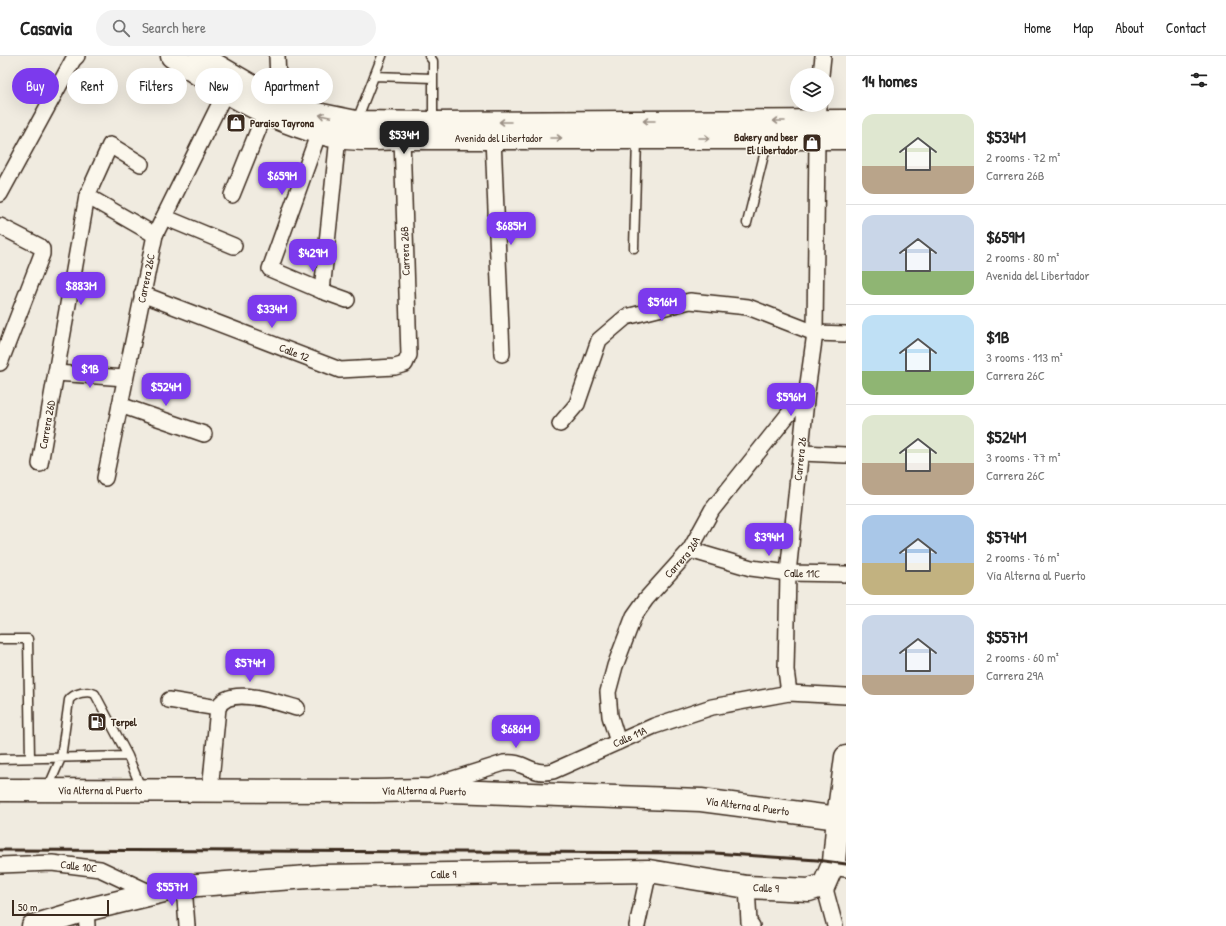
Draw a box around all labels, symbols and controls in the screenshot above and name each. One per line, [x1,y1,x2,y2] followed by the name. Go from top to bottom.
[96,10,376,46] search box
[20,15,72,41] text: Casavia
[110,17,132,39] icon: search
[142,17,206,38] text: Search here
[1024,18,1051,37] text: Home
[1073,18,1093,37] text: Map
[1115,18,1144,37] text: About
[1166,18,1206,37] text: Contact
[12,68,59,104] chip: Buy
[67,68,118,104] chip: Rent
[126,68,187,104] chip: Filters
[195,68,243,104] chip: New
[251,68,333,104] chip: Apartment
[790,68,834,112] map controls
[790,68,834,112] button: layers
[862,69,917,92] text: 14 homes
[1188,69,1210,91] icon: filters
[225,112,247,134] shop icon: Paraiso Tayrona
[319,112,332,120] one-way arrow
[250,116,315,131] place label: Paraiso Tayrona
[773,117,786,125] one-way arrow
[499,118,512,126] one-way arrow
[643,118,656,125] one-way arrow
[376,121,432,155] pin: $534M
[389,125,419,143] text: $534M
[986,125,1026,148] text: $534M
[734,130,799,157] place label: Bakery and beer El Libertador
[894,130,942,178] icon: home
[455,131,543,145] street label: Avenida del Libertador
[801,132,823,154] shop icon: Bakery and beer El Libertador
[549,134,562,142] one-way arrow
[697,134,710,142] one-way arrow
[986,148,1060,166] text: 2 rooms · 72 m²
[254,162,310,196] pin: $659M
[267,166,297,184] text: $659M
[986,166,1044,184] text: Carrera 26B
[483,212,539,246] pin: $685M
[496,216,526,234] text: $685M
[986,225,1025,248] text: $659M
[397,226,413,276] street label: Carrera 26B
[894,231,942,279] icon: home
[285,239,341,273] pin: $429M
[298,243,328,261] text: $429M
[986,248,1059,266] text: 2 rooms · 80 m²
[134,252,158,304] street label: Carrera 26C
[986,266,1090,284] text: Avenida del Libertador
[53,272,109,306] pin: $883M
[65,276,97,294] text: $883M
[634,288,690,322] pin: $516M
[647,292,677,310] text: $516M
[244,295,300,329] pin: $334M
[257,299,287,317] text: $334M
[986,325,1009,348] text: $1B
[894,331,942,379] icon: home
[277,340,311,365] street label: Calle 12
[986,348,1063,366] text: 3 rooms · 113 m²
[71,355,109,389] pin: $1B
[81,359,99,377] text: $1B
[986,366,1045,384] text: Carrera 26C
[138,373,194,407] pin: $524M
[151,377,181,395] text: $524M
[763,383,819,417] pin: $596M
[776,387,806,405] text: $596M
[36,398,58,450] street label: Carrera 26D
[986,425,1026,448] text: $524M
[894,431,942,479] icon: home
[791,436,809,481] street label: Carrera 26
[986,448,1060,466] text: 3 rooms · 77 m²
[986,466,1045,484] text: Carrera 26C
[741,523,797,557] pin: $394M
[986,525,1027,548] text: $574M
[754,527,784,545] text: $394M
[894,531,942,579] icon: home
[661,534,703,581] street label: Carrera 26A
[986,548,1059,566] text: 2 rooms · 76 m²
[783,566,820,581] street label: Calle 11C
[986,566,1086,584] text: Vía Alterna al Puerto
[986,625,1028,648] text: $557M
[894,631,942,679] icon: home
[986,648,1059,666] text: 2 rooms · 60 m²
[222,649,278,683] pin: $574M
[234,653,266,671] text: $574M
[986,666,1044,684] text: Carrera 29A
[86,711,108,733] fuel station icon: Terpel
[110,715,138,730] place label: Terpel
[488,715,544,749] pin: $686M
[501,719,531,737] text: $686M
[611,723,649,750] street label: Calle 11A
[58,783,143,797] street label: Vía Alterna al Puerto
[382,783,467,799] street label: Vía Alterna al Puerto
[705,794,791,819] street label: Vía Alterna al Puerto
[60,857,98,876] street label: Calle 10C
[430,867,457,881] street label: Calle 9
[144,873,200,907] pin: $557M
[156,877,188,895] text: $557M
[753,880,779,896] street label: Calle 9
[12,898,109,917] scale bar
[18,900,38,914] text: 50 m

